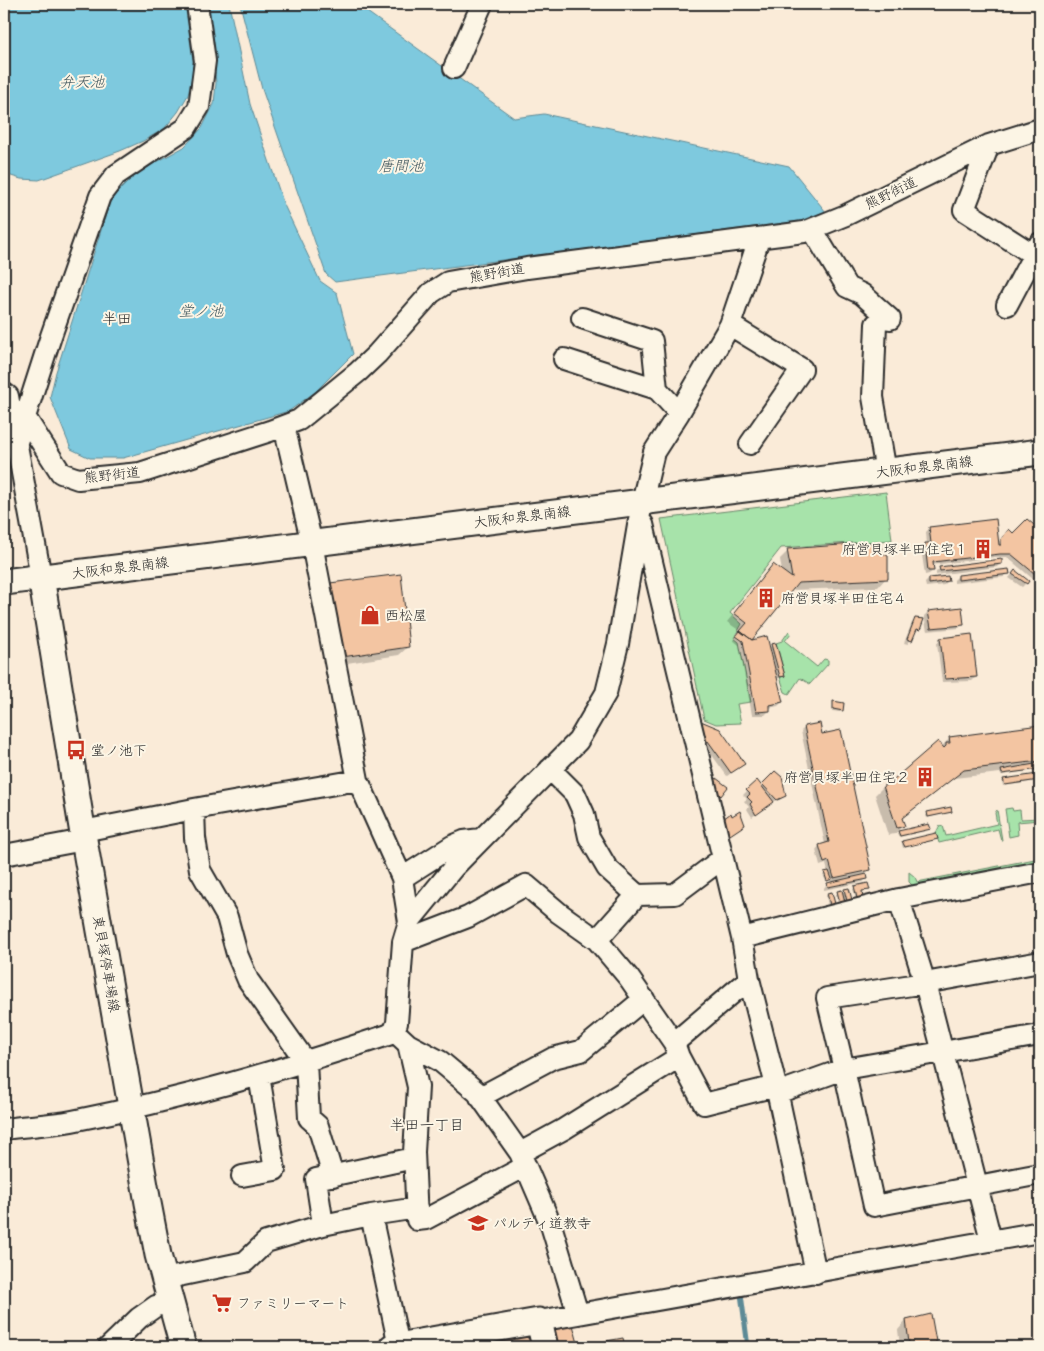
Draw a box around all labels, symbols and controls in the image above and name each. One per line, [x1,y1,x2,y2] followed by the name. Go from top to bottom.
[59,73,105,92] water label: 弁天池
[378,157,424,176] water label: 唐間池
[862,173,920,213] street label: 熊野街道
[468,260,526,286] street label: 熊野街道
[178,302,224,321] water label: 堂ノ池
[102,310,132,329] district label: 半田
[874,453,974,481] street label: 大阪和泉泉南線
[83,464,141,486] street label: 熊野街道
[472,503,572,531] street label: 大阪和泉泉南線
[972,538,994,560] building icon: 府営貝塚半田住宅１
[842,541,968,558] place label: 府営貝塚半田住宅１
[70,554,170,582] street label: 大阪和泉泉南線
[755,587,777,609] building icon: 府営貝塚半田住宅４
[781,590,907,607] place label: 府営貝塚半田住宅４
[359,604,381,626] shop icon: 西松屋
[385,607,427,624] place label: 西松屋
[65,739,87,761] bus stop icon: 堂ノ池下
[91,742,147,759] place label: 堂ノ池下
[914,766,936,788] building icon: 府営貝塚半田住宅２
[784,769,910,786] place label: 府営貝塚半田住宅２
[89,914,123,1014] street label: 東貝塚停車場線
[389,1116,465,1135] district label: 半田一丁目
[467,1212,489,1234] school or university icon: パルティ道教寺
[493,1215,591,1232] place label: パルティ道教寺
[211,1292,233,1314] supermarket icon: ファミリーマート
[237,1295,349,1312] place label: ファミリーマート

